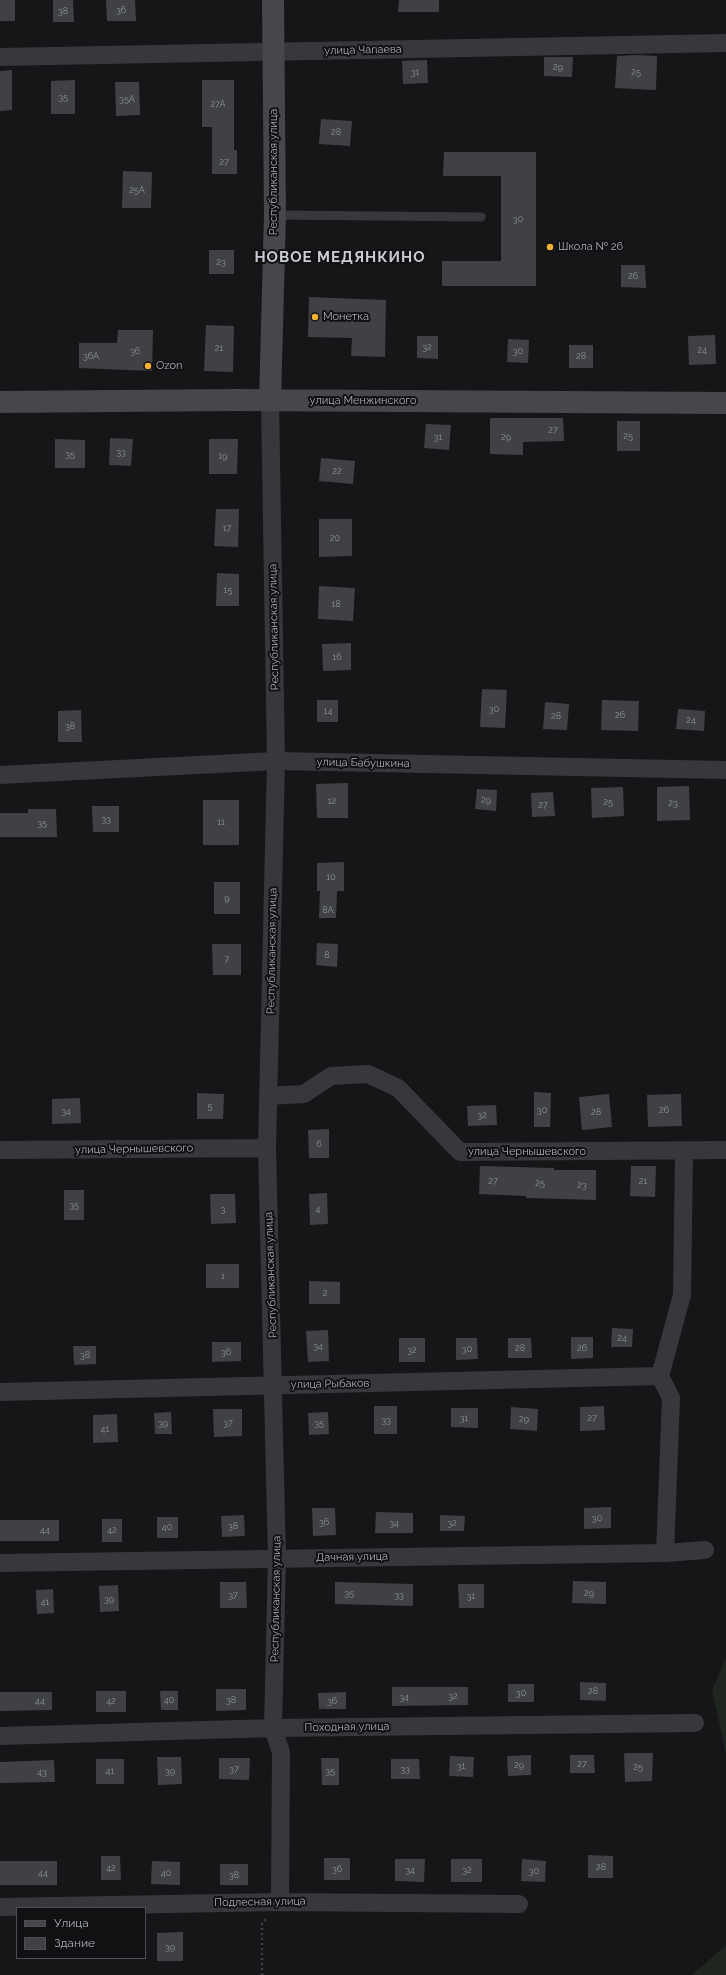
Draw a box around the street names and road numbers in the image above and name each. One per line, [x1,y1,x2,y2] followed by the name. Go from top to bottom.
[324,43,402,57] street label: улица Чапаева
[267,109,281,235] street label: Республиканская улица
[310,394,416,408] street label: улица Менжинского
[266,564,282,690] street label: Республиканская улица
[316,756,410,770] street label: улица Бабушкина
[264,888,280,1014] street label: Республиканская улица
[75,1141,193,1157] street label: улица Чернышевского
[468,1145,586,1159] street label: улица Чернышевского
[262,1212,280,1338] street label: Республиканская улица
[291,1377,369,1391] street label: улица Рыбаков
[268,1536,284,1662] street label: Республиканская улица
[316,1550,388,1564] street label: Дачная улица
[304,1720,390,1734] street label: Походная улица
[214,1895,306,1909] street label: Подлесная улица

